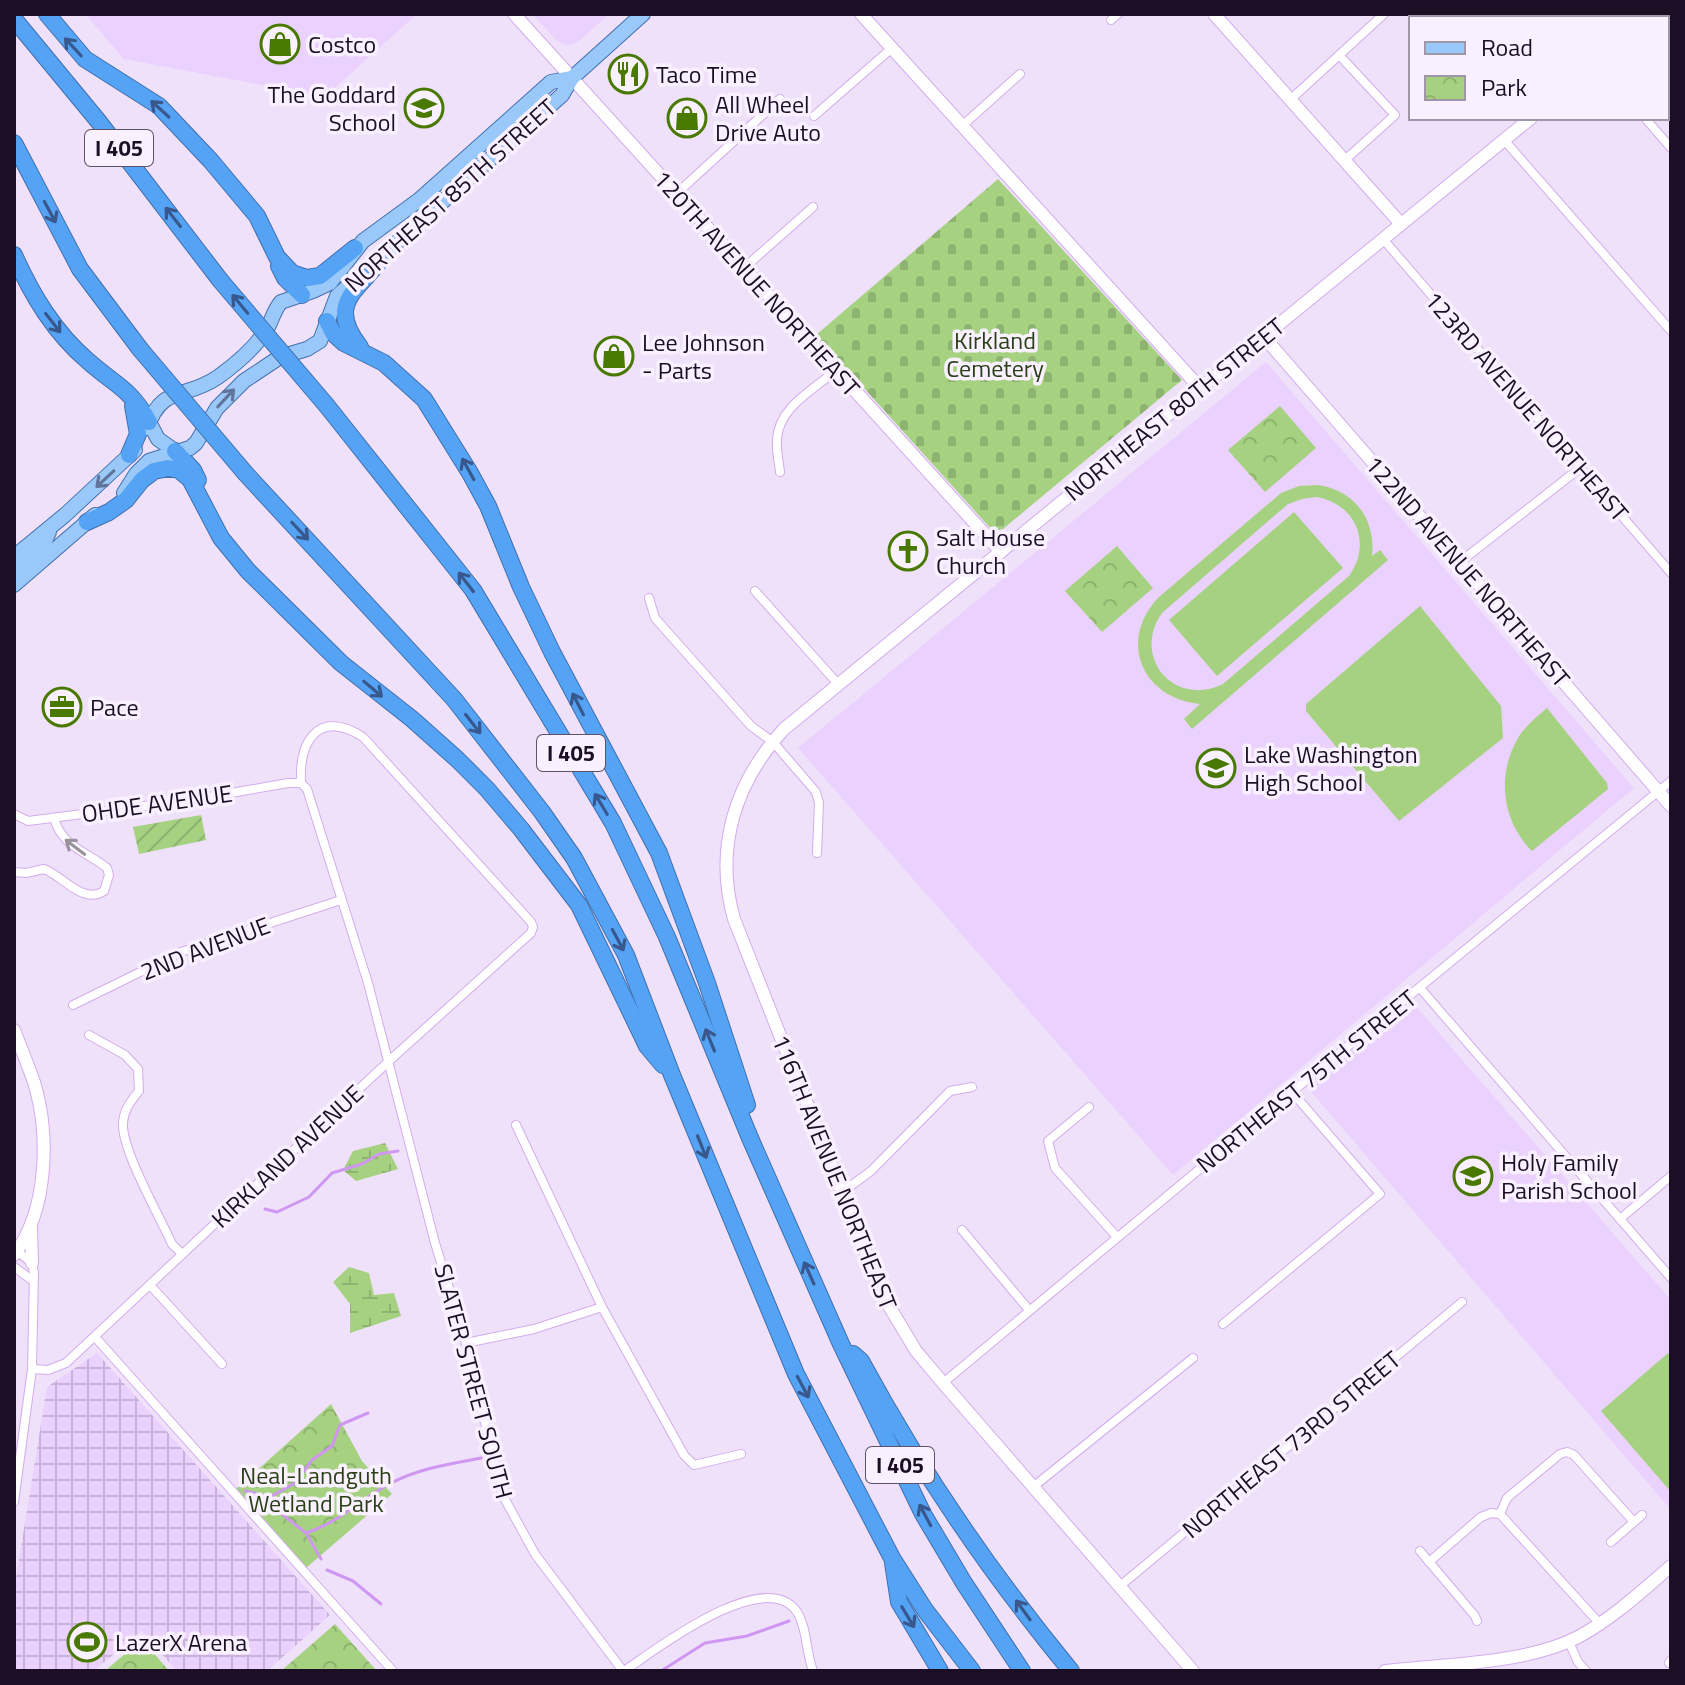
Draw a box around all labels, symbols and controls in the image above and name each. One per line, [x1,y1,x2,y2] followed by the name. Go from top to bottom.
[1409,16,1669,120] legend
[259,23,301,65] shop icon: Costco
[308,26,376,62] place label: Costco
[1481,29,1533,65] text: Road
[64,37,83,57] one-way arrow
[607,53,649,95] restaurant icon: Taco Time
[656,56,757,92] place label: Taco Time
[1481,69,1527,105] text: Park
[268,76,396,140] place label: The Goddard School
[715,86,821,150] place label: All Wheel Drive Auto
[403,87,445,129] school or university icon: The Goddard School
[336,90,564,300] street label: NORTHEAST 85TH STREET
[666,97,708,139] shop icon: All Wheel Drive Auto
[150,100,170,119] one-way arrow
[85,130,153,166] road number: I 405
[645,162,869,405] street label: 120TH AVENUE NORTHEAST
[43,200,59,224] one-way arrow
[164,207,182,228] one-way arrow
[1416,283,1638,530] street label: 123RD AVENUE NORTHEAST
[231,294,249,314] one-way arrow
[1056,308,1292,509] street label: NORTHEAST 80TH STREET
[44,312,61,333] one-way arrow
[946,322,1044,386] park label: Kirkland Cemetery
[642,324,765,388] place label: Lee Johnson - Parts
[593,335,635,377] shop icon: Lee Johnson - Parts
[217,388,236,408] one-way arrow
[1357,447,1579,695] street label: 122ND AVENUE NORTHEAST
[460,458,476,481] one-way arrow
[95,469,115,488] one-way arrow
[936,519,1045,583] place label: Salt House Church
[290,521,309,541] one-way arrow
[887,530,929,572] church icon: Salt House Church
[458,572,475,593] one-way arrow
[362,680,383,698] one-way arrow
[41,686,83,728] office icon: Pace
[90,689,139,725] place label: Pace
[570,693,586,717] one-way arrow
[465,713,482,734] one-way arrow
[537,735,605,771] road number: I 405
[1244,736,1418,800] place label: Lake Washington High School
[1195,747,1237,789] school or university icon: Lake Washington High School
[79,775,235,831] street label: OHDE AVENUE
[593,793,609,816] one-way arrow
[65,838,87,855] one-way arrow
[135,907,275,989] street label: 2ND AVENUE
[610,927,626,951] one-way arrow
[1188,980,1424,1181] street label: NORTHEAST 75TH STREET
[701,1028,716,1053] one-way arrow
[763,1029,907,1315] street label: 116TH AVENUE NORTHEAST
[203,1076,371,1236] street label: KIRKLAND AVENUE
[696,1134,710,1159] one-way arrow
[1501,1144,1637,1208] place label: Holy Family Parish School
[1452,1155,1494,1197] school or university icon: Holy Family Parish School
[425,1260,523,1502] street label: SLATER STREET SOUTH
[801,1261,816,1285] one-way arrow
[1174,1341,1408,1546] street label: NORTHEAST 73RD STREET
[795,1375,811,1398] one-way arrow
[866,1447,934,1483] road number: I 405
[240,1457,392,1521] park label: Neal-Landguth Wetland Park
[916,1504,932,1527] one-way arrow
[1014,1600,1031,1621] one-way arrow
[900,1605,916,1628] one-way arrow
[66,1621,108,1663] sports icon: LazerX Arena
[115,1624,247,1660] place label: LazerX Arena

